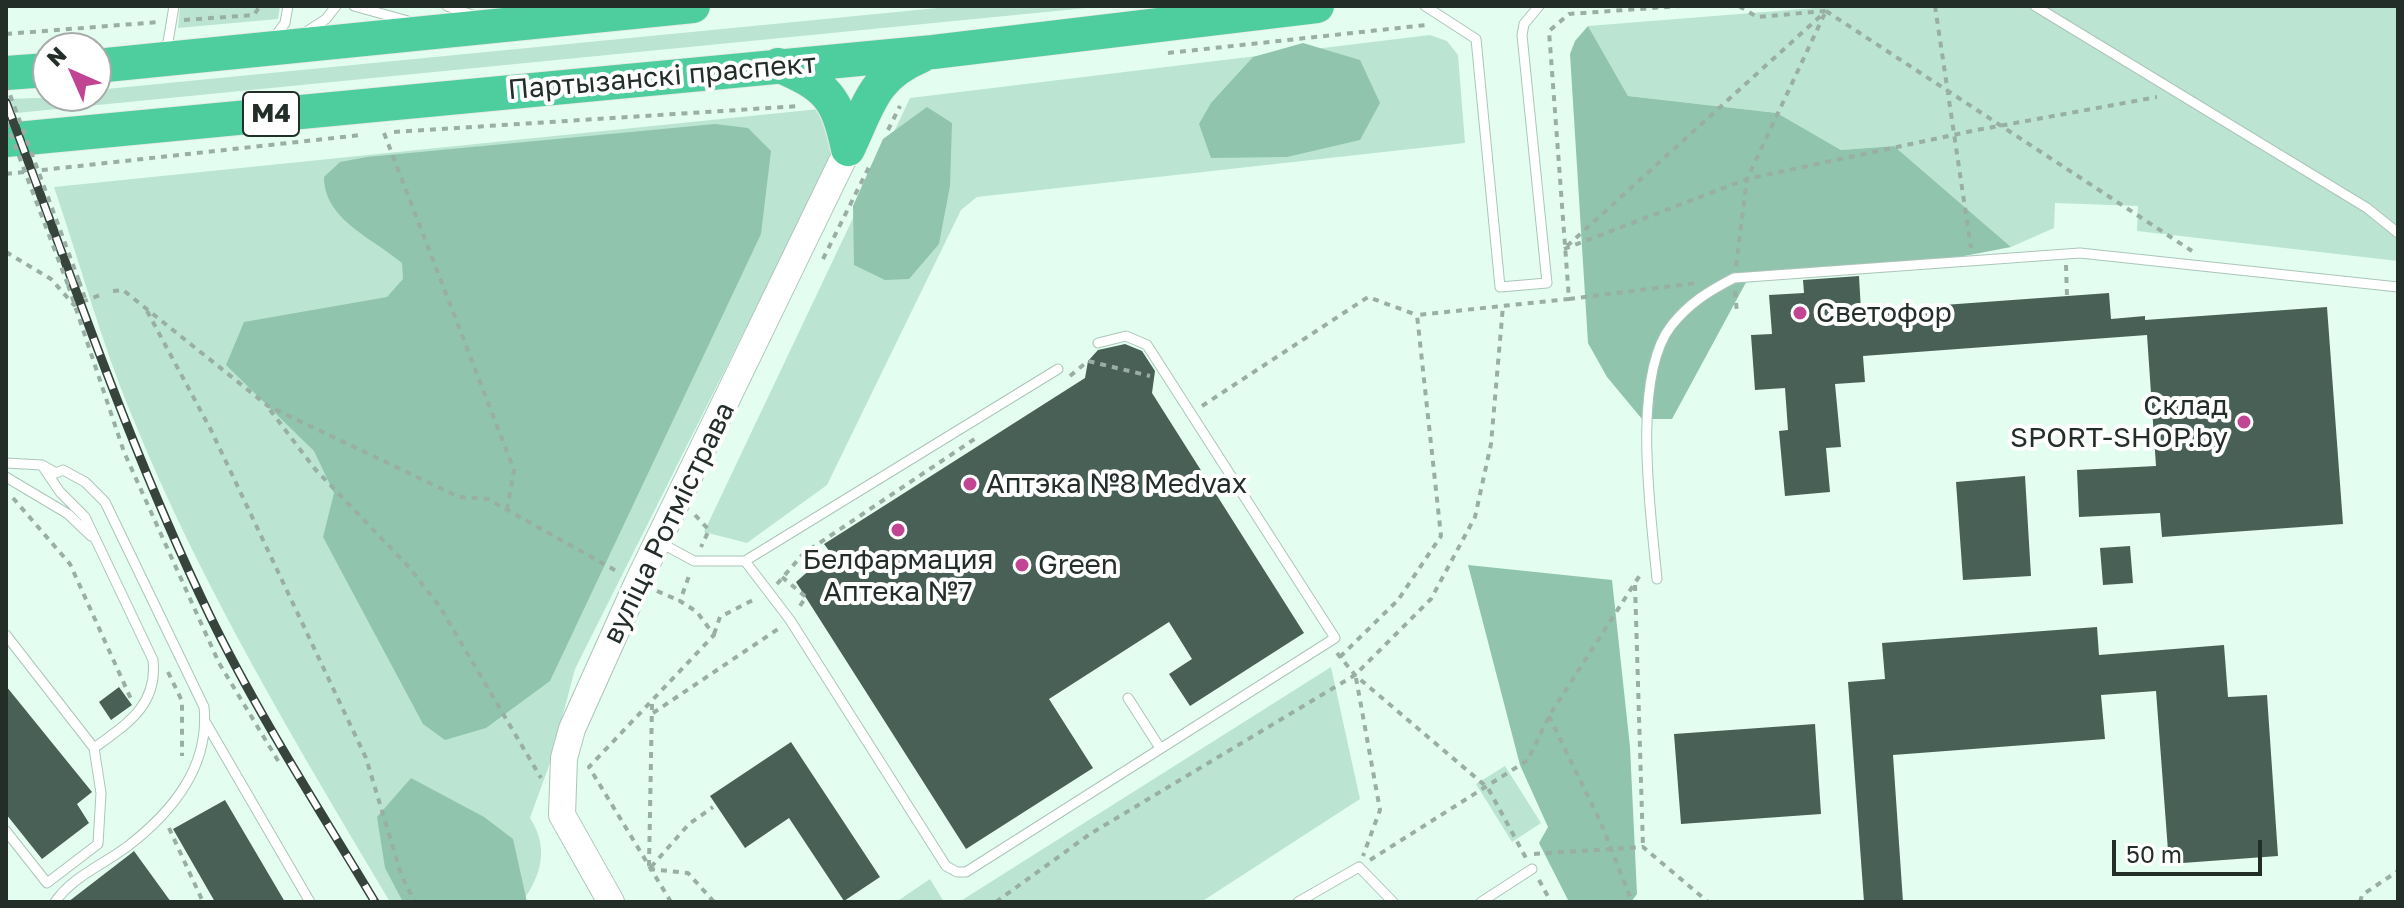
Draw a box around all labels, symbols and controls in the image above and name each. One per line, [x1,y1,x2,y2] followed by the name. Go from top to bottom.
[32,32,112,112] north arrow
[41,41,72,72] text: N
[506,47,818,107] street label: Партызанскі праспект
[243,92,299,136] road number: М4
[1816,296,1952,330] place label: Светофор
[1791,304,1809,322] marker: Светофор
[2010,389,2228,455] place label: Склад SPORT-SHOP.by
[596,397,742,649] street label: вуліца Ротмістрава
[2235,413,2253,431] marker: Склад SPORT-SHOP.by
[986,467,1247,501] place label: Аптэка №8 Medvax
[961,475,979,493] marker: Аптэка №8 Medvax
[889,521,907,539] marker: Белфармация Аптека №7
[802,543,994,609] place label: Белфармация Аптека №7
[1038,548,1118,582] place label: Green
[1013,556,1031,574] marker: Green
[2116,824,2266,874] scale bar
[2126,839,2182,868] text: 50 m

